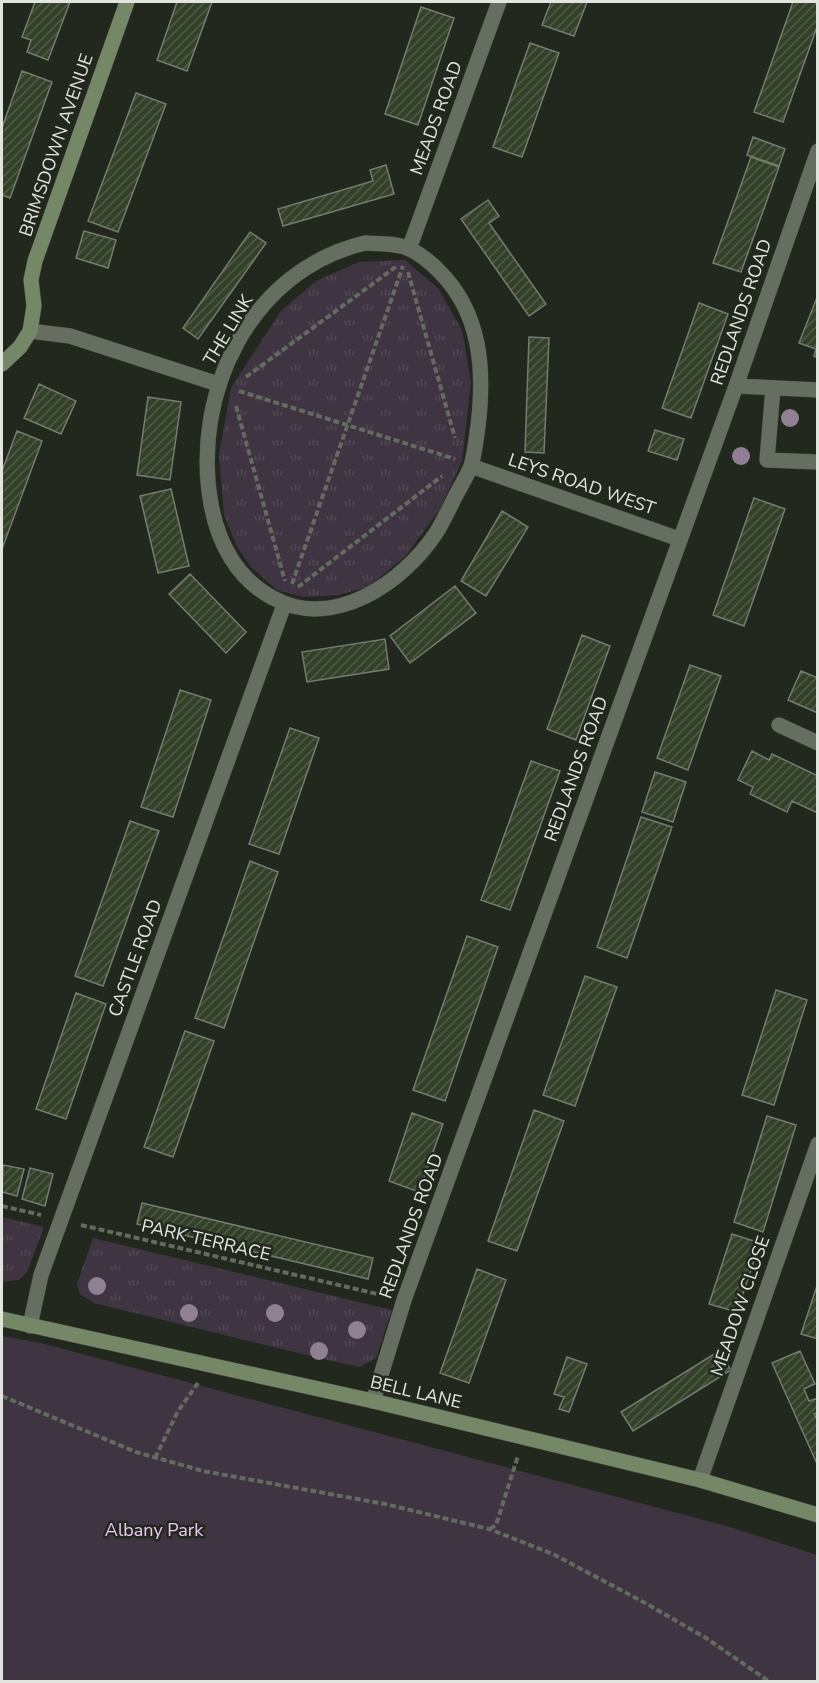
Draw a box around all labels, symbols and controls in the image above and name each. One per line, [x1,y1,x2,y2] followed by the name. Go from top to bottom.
[13,50,99,240] street label: BRIMSDOWN AVENUE
[404,58,468,178] street label: MEADS ROAD
[705,236,777,388] street label: REDLANDS ROAD
[197,289,259,370] street label: THE LINK
[505,447,659,521] street label: LEYS ROAD WEST
[539,693,613,845] street label: REDLANDS ROAD
[103,896,167,1020] street label: CASTLE ROAD
[374,1150,448,1302] street label: REDLANDS ROAD
[139,1213,273,1267] street label: PARK TERRACE
[705,1233,775,1379] street label: MEADOW CLOSE
[368,1370,464,1414] street label: BELL LANE
[105,1518,204,1542] park label: Albany Park

